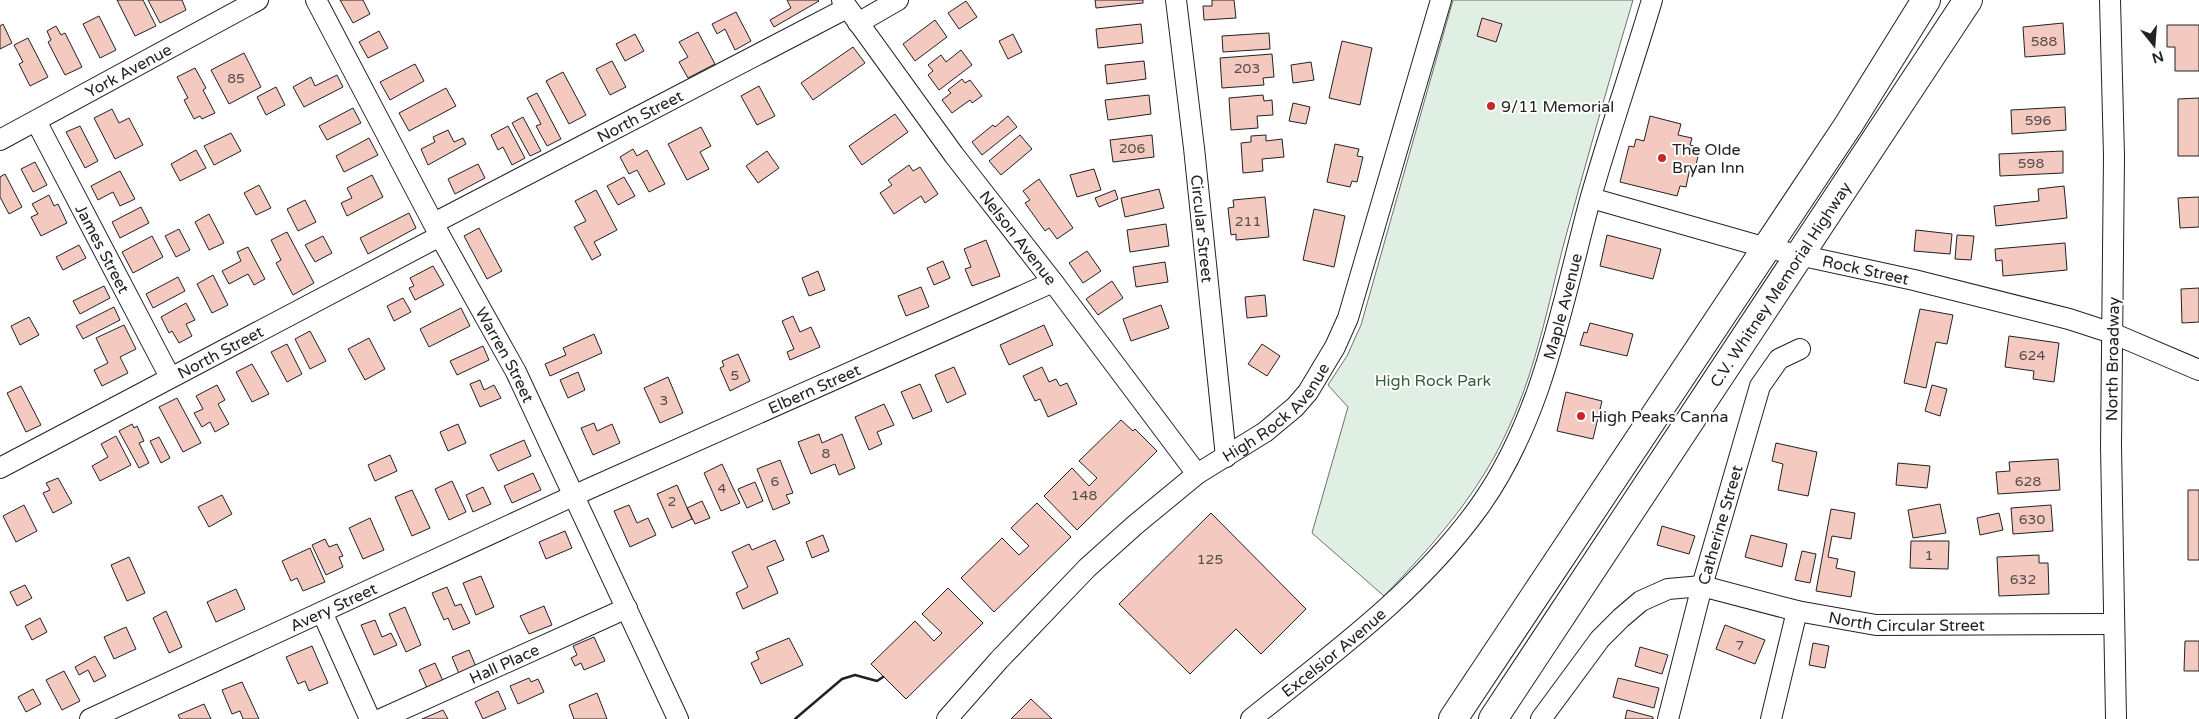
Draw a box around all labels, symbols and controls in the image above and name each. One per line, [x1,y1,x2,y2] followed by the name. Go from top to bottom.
[2129,20,2179,70] north arrow
[2031,33,2057,50] house number: 588
[82,40,175,103] street label: York Avenue
[2150,47,2166,67] text: N
[1234,60,1260,77] house number: 203
[227,70,245,87] house number: 85
[594,86,687,147] street label: North Street
[1501,97,1614,117] place label: 9/11 Memorial
[1485,100,1497,112] marker: 9/11 Memorial
[2025,112,2051,129] house number: 596
[1119,140,1145,157] house number: 206
[1672,140,1744,178] place label: The Olde Bryan Inn
[1656,152,1668,164] marker: The Olde Bryan Inn
[2018,155,2044,172] house number: 598
[1186,174,1217,284] street label: Circular Street
[1706,178,1856,391] street label: C.V. Whitney Memorial Highway
[975,187,1061,289] street label: Nelson Avenue
[70,201,133,297] street label: James Street
[1235,213,1261,230] house number: 211
[1539,251,1587,362] street label: Maple Avenue
[1820,251,1911,290] street label: Rock Street
[2102,296,2124,421] street label: North Broadway
[471,304,538,406] street label: Warren Street
[174,322,267,384] street label: North Street
[2019,347,2045,364] house number: 624
[765,360,864,419] street label: Elbern Street
[1219,360,1334,467] street label: High Rock Avenue
[731,367,739,384] house number: 5
[1375,371,1492,391] park label: High Rock Park
[660,392,668,409] house number: 3
[1591,407,1729,427] place label: High Peaks Canna
[1575,410,1587,422] marker: High Peaks Canna
[822,445,831,462] house number: 8
[1694,463,1748,587] street label: Catherine Street
[771,473,780,490] house number: 6
[2015,473,2041,490] house number: 628
[718,480,727,497] house number: 4
[1071,487,1097,504] house number: 148
[668,493,676,510] house number: 2
[2019,511,2045,528] house number: 630
[1925,547,1933,564] house number: 1
[1197,551,1223,568] house number: 125
[2010,571,2036,588] house number: 632
[287,579,380,636] street label: Avery Street
[1278,604,1390,702] street label: Excelsior Avenue
[1827,608,1985,636] street label: North Circular Street
[1736,637,1744,654] house number: 7
[466,640,542,689] street label: Hall Place

